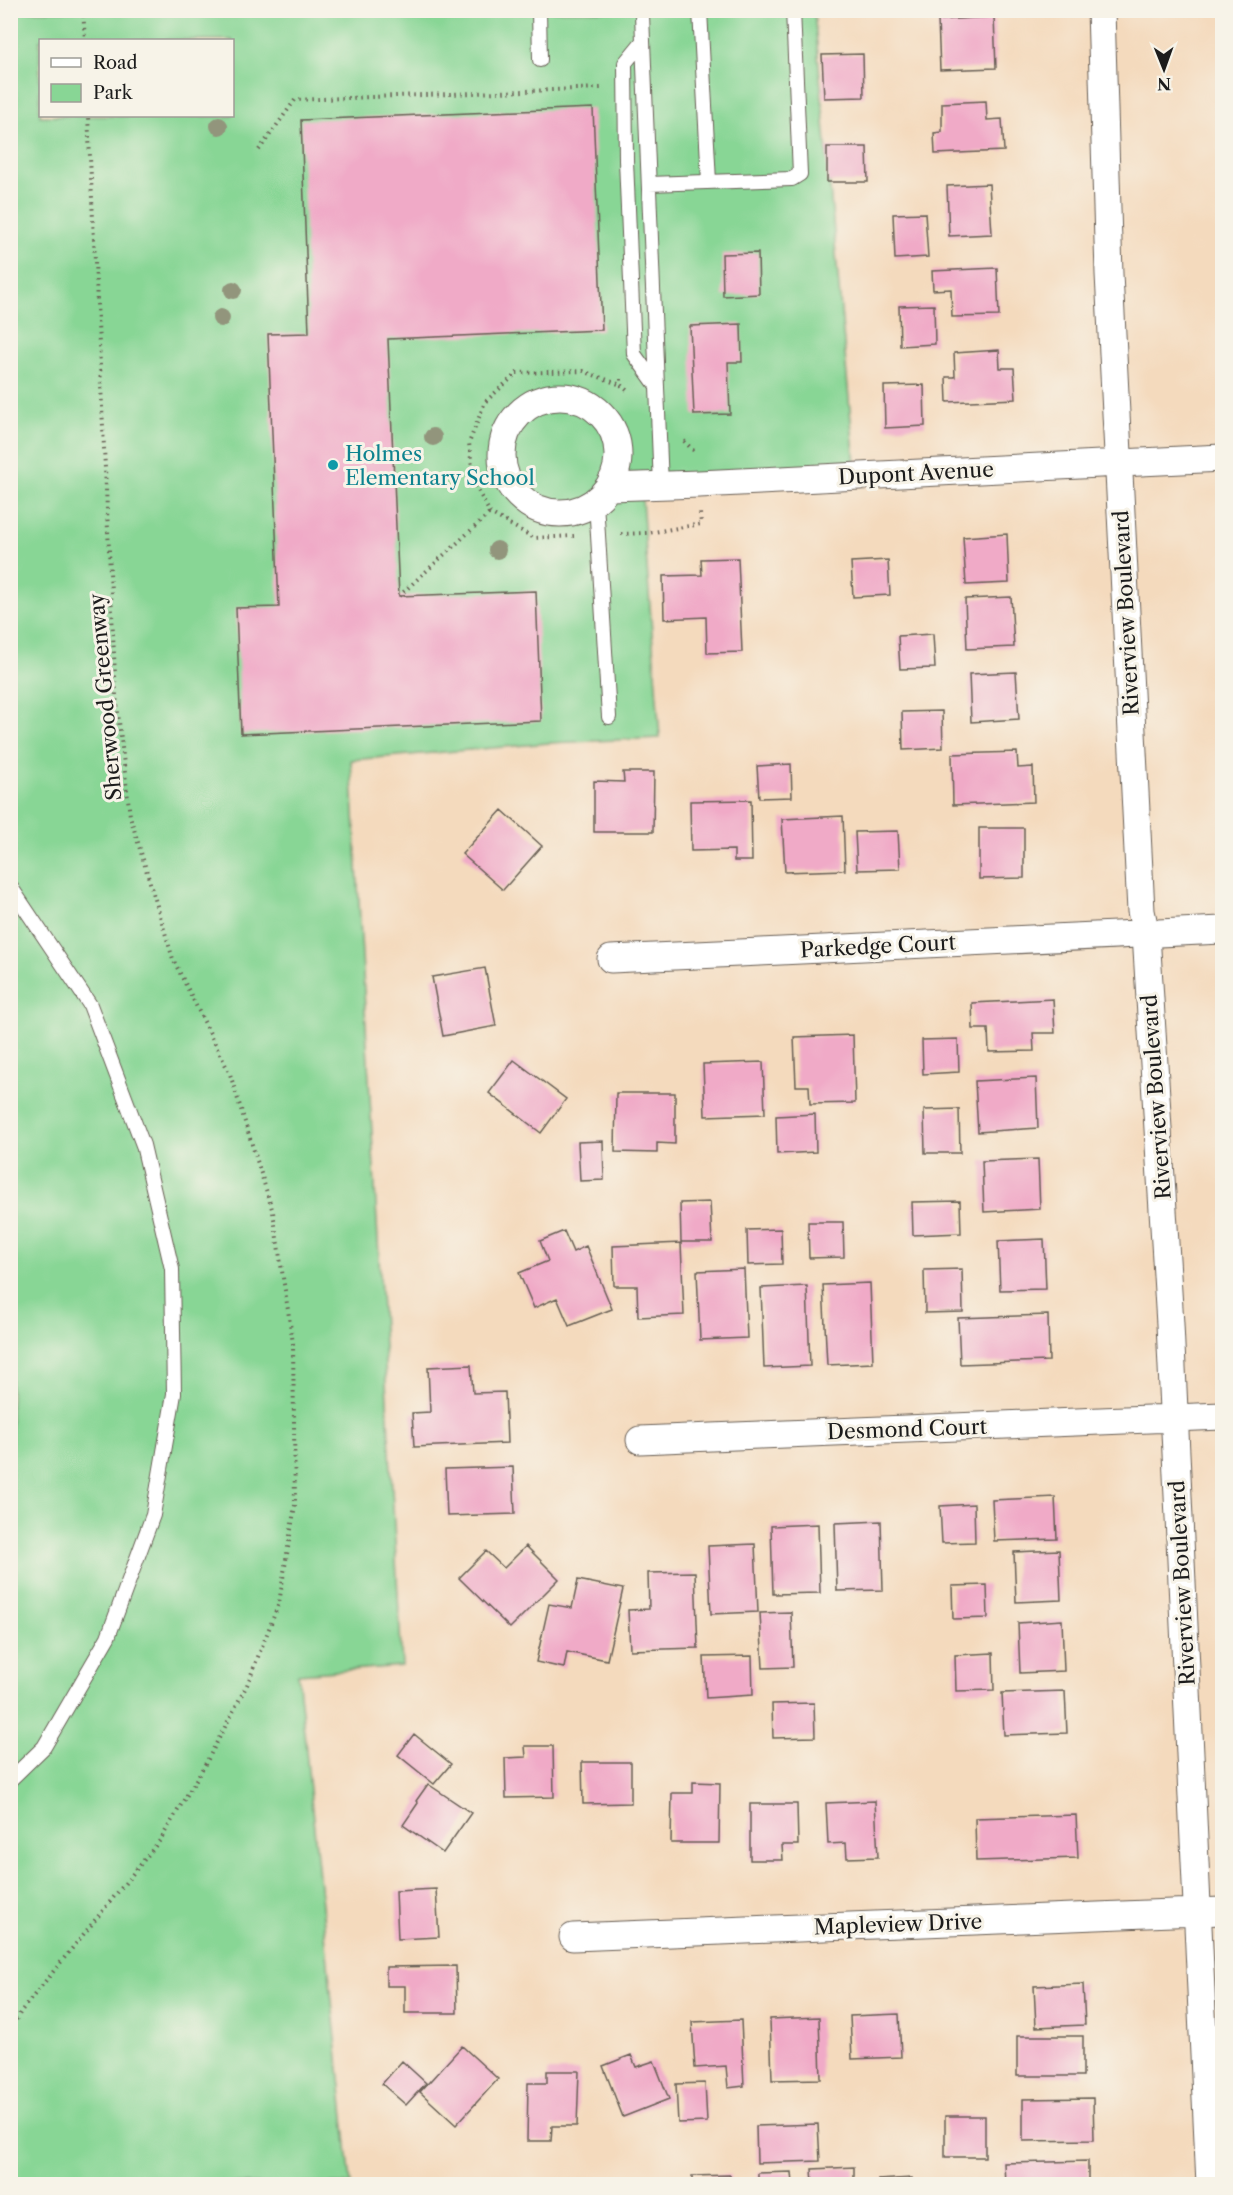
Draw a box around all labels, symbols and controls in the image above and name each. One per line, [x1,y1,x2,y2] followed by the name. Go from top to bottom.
[39,39,234,117] legend
[1134,39,1194,99] north arrow
[93,52,138,74] text: Road
[1157,74,1171,94] text: N
[93,82,134,104] text: Park
[345,441,535,490] place label: Holmes Elementary School
[838,456,994,490] street label: Dupont Avenue
[326,458,340,472] marker: Holmes Elementary School
[1108,509,1144,716] street label: Riverview Boulevard
[83,592,127,802] street label: Sherwood Greenway
[799,929,957,963] street label: Parkedge Court
[1136,993,1176,1200] street label: Riverview Boulevard
[827,1414,988,1444] street label: Desmond Court
[1164,1479,1200,1686] street label: Riverview Boulevard
[813,1909,983,1939] street label: Mapleview Drive

